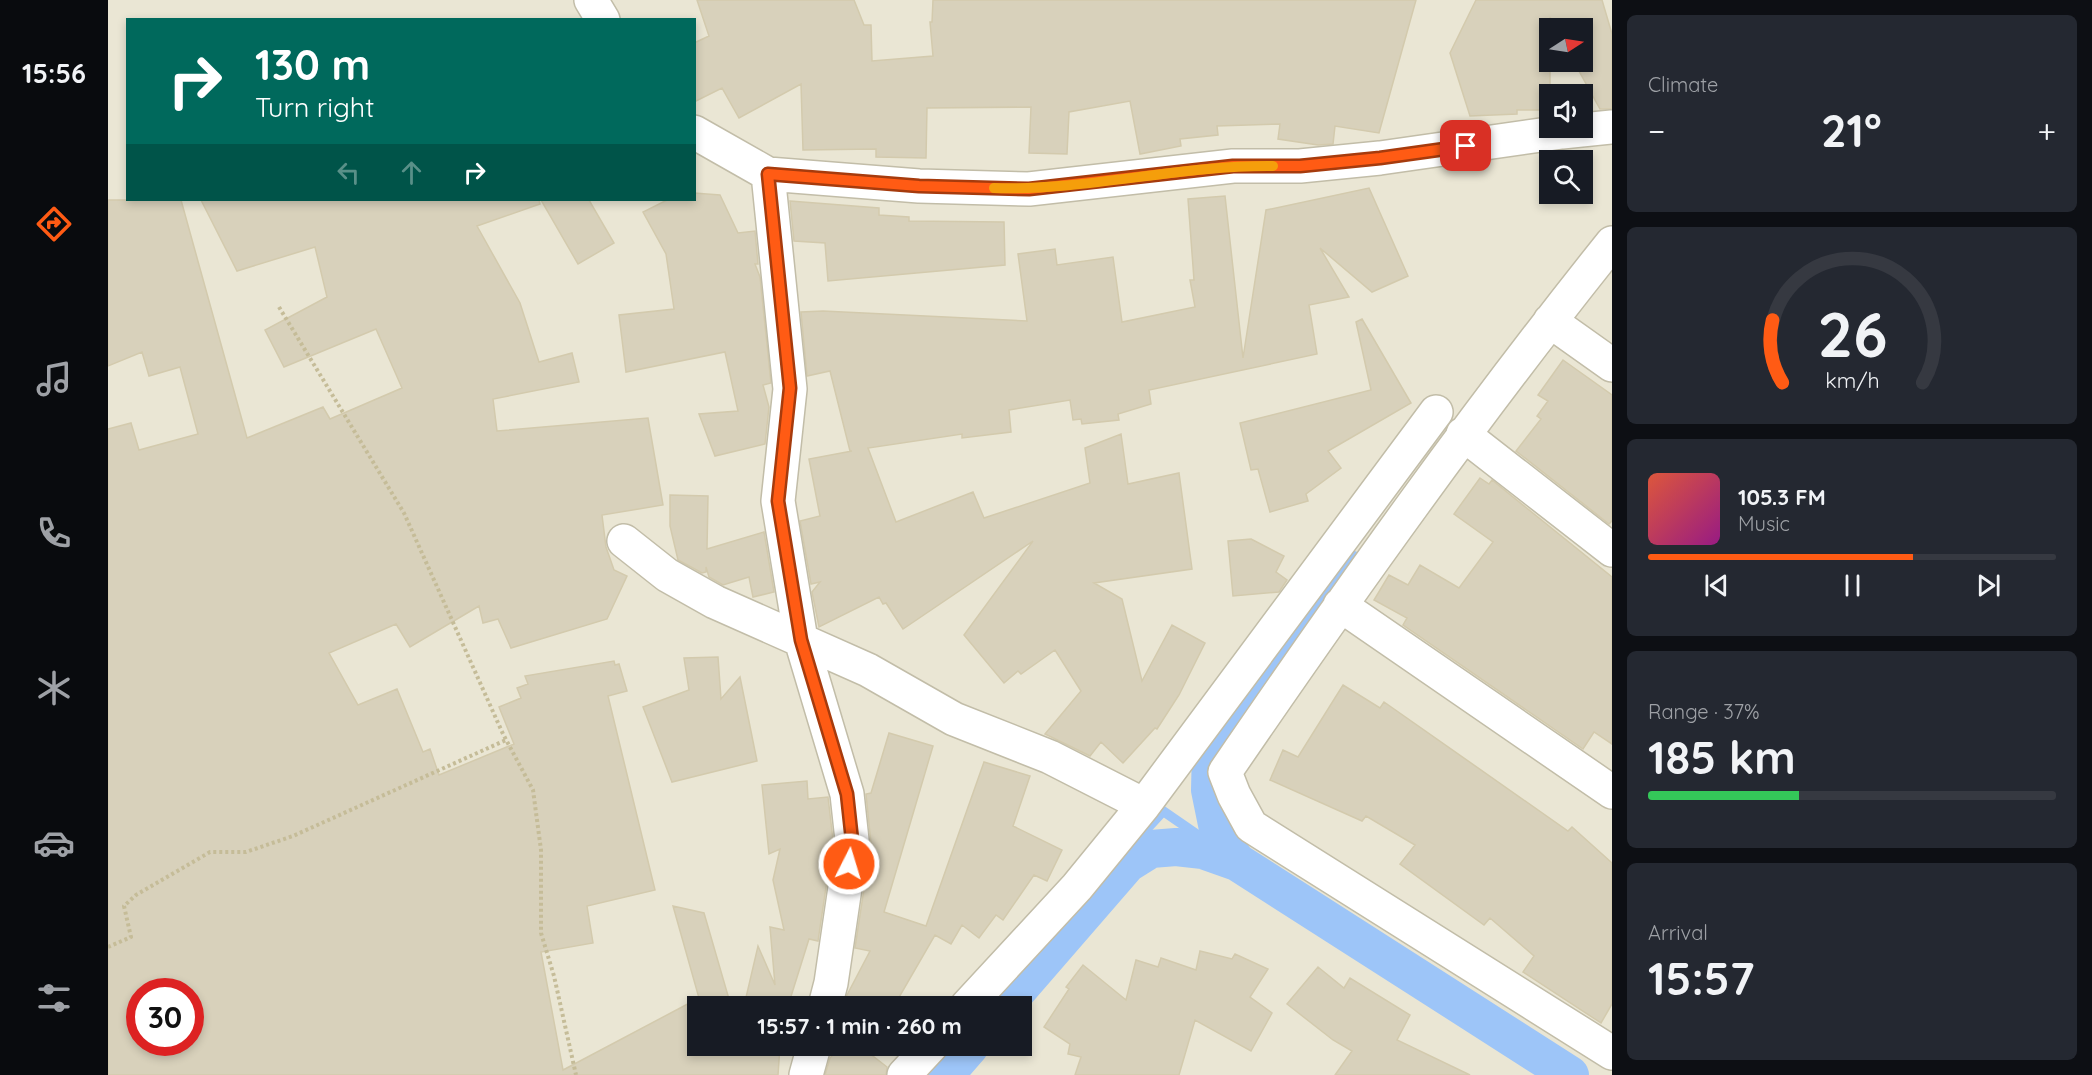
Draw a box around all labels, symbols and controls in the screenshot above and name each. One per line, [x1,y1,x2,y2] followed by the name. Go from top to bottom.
[1539,18,1593,72] north arrow
[1539,18,1593,204] map controls
[255,38,370,91] text: 130 m
[156,42,234,120] icon: right
[22,56,86,90] text: 15:56
[1648,72,1718,97] text: Climate
[1539,84,1593,138] button: sound
[255,90,374,124] text: Turn right
[1821,102,1882,158] text: 21°
[1648,110,1665,151] text: −
[2037,110,2056,151] text: +
[1440,120,1491,171] pin
[1449,129,1482,162] icon: arrive
[1539,150,1593,204] button: search
[332,156,365,189] icon: left
[395,156,428,189] icon: ahead
[458,156,491,189] icon: right
[33,203,75,245] icon: directions
[1817,295,1887,373] text: 26
[33,358,75,400] icon: music
[1825,367,1879,393] text: km/h
[1738,483,1826,511] text: 105.3 FM
[1738,511,1790,536] text: Music
[33,512,75,554] icon: phone
[1700,569,1733,602] icon: previous
[1836,569,1869,602] icon: pause
[1972,569,2005,602] icon: next
[33,667,75,709] icon: climate
[1648,699,1760,724] text: Range · 37%
[1648,729,1796,785] text: 185 km
[33,822,75,864] icon: car
[817,832,881,896] position arrow
[1648,920,1708,945] text: Arrival
[1648,950,1754,1006] text: 15:57
[33,977,75,1019] icon: filters
[126,978,204,1056] speed limit sign: 30
[757,1012,962,1040] text: 15:57 · 1 min · 260 m

